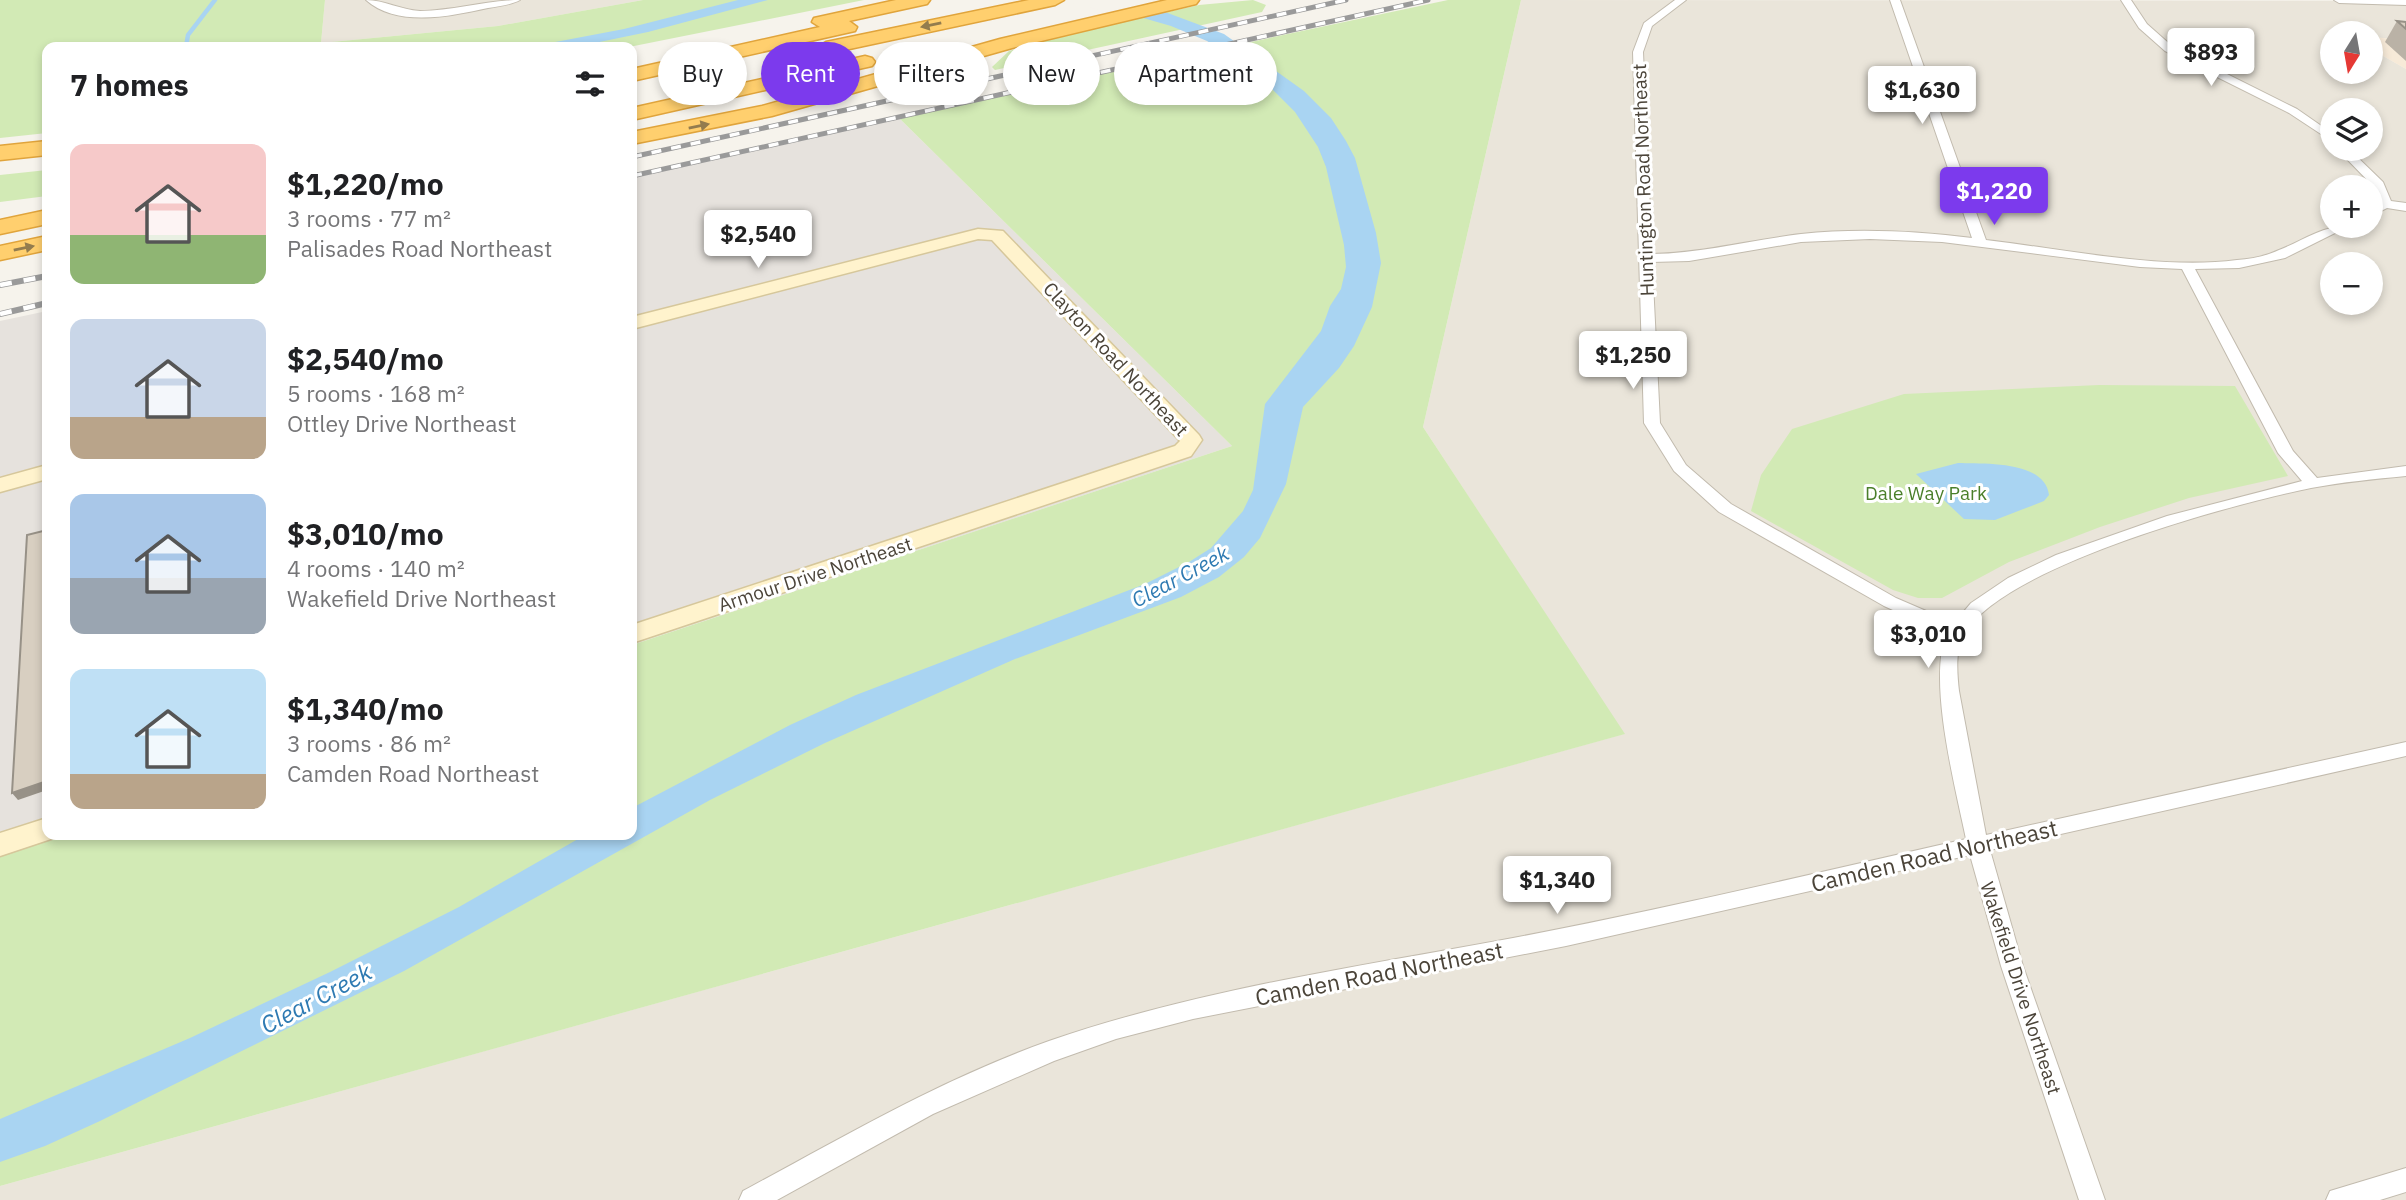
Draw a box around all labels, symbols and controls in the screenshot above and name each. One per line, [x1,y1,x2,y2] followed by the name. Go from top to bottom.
[920,20,942,31] one-way arrow
[2320,21,2384,84] north arrow
[2320,21,2383,315] map controls
[2170,28,2252,88] pin: $893
[2183,36,2239,66] text: $893
[658,42,747,105] chip: Buy
[761,42,860,105] chip: Rent
[874,42,989,105] chip: Filters
[1003,42,1100,105] chip: New
[1114,42,1277,105] chip: Apartment
[1627,63,1659,297] street label: Huntington Road Northeast
[70,65,189,104] text: 7 homes
[571,65,609,103] icon: filters
[1865,66,1979,126] pin: $1,630
[1884,74,1960,104] text: $1,630
[2320,98,2383,161] button: layers
[688,121,710,132] one-way arrow
[287,164,444,203] text: $1,220/mo
[1937,168,2051,227] pin: $1,220
[126,172,210,256] icon: home
[1956,175,2032,205] text: $1,220
[2320,175,2383,238] button: +
[287,203,451,233] text: 3 rooms · 77 m²
[701,210,815,270] pin: $2,540
[720,218,796,248] text: $2,540
[287,233,552,263] text: Palisades Road Northeast
[13,242,35,253] one-way arrow
[2320,252,2383,315] button: −
[1038,277,1194,441] street label: Clayton Road Northeast
[1576,332,1690,391] pin: $1,250
[287,339,444,378] text: $2,540/mo
[1595,339,1671,369] text: $1,250
[126,347,210,431] icon: home
[287,378,465,408] text: 5 rooms · 168 m²
[287,408,517,438] text: Ottley Drive Northeast
[1865,481,1987,505] park label: Dale Way Park
[287,514,444,553] text: $3,010/mo
[126,522,210,606] icon: home
[715,531,915,617] street label: Armour Drive Northeast
[1126,538,1234,613] water label: Clear Creek
[287,553,465,583] text: 4 rooms · 140 m²
[287,583,556,613] text: Wakefield Drive Northeast
[1871,610,1985,670] pin: $3,010
[1890,618,1966,648] text: $3,010
[287,689,444,728] text: $1,340/mo
[126,697,210,781] icon: home
[287,728,451,758] text: 3 rooms · 86 m²
[287,758,539,788] text: Camden Road Northeast
[1808,812,2060,898] street label: Camden Road Northeast
[1500,856,1614,916] pin: $1,340
[1519,864,1595,894] text: $1,340
[1975,879,2067,1097] street label: Wakefield Drive Northeast
[1252,934,1506,1012] street label: Camden Road Northeast
[255,955,378,1041] water label: Clear Creek

